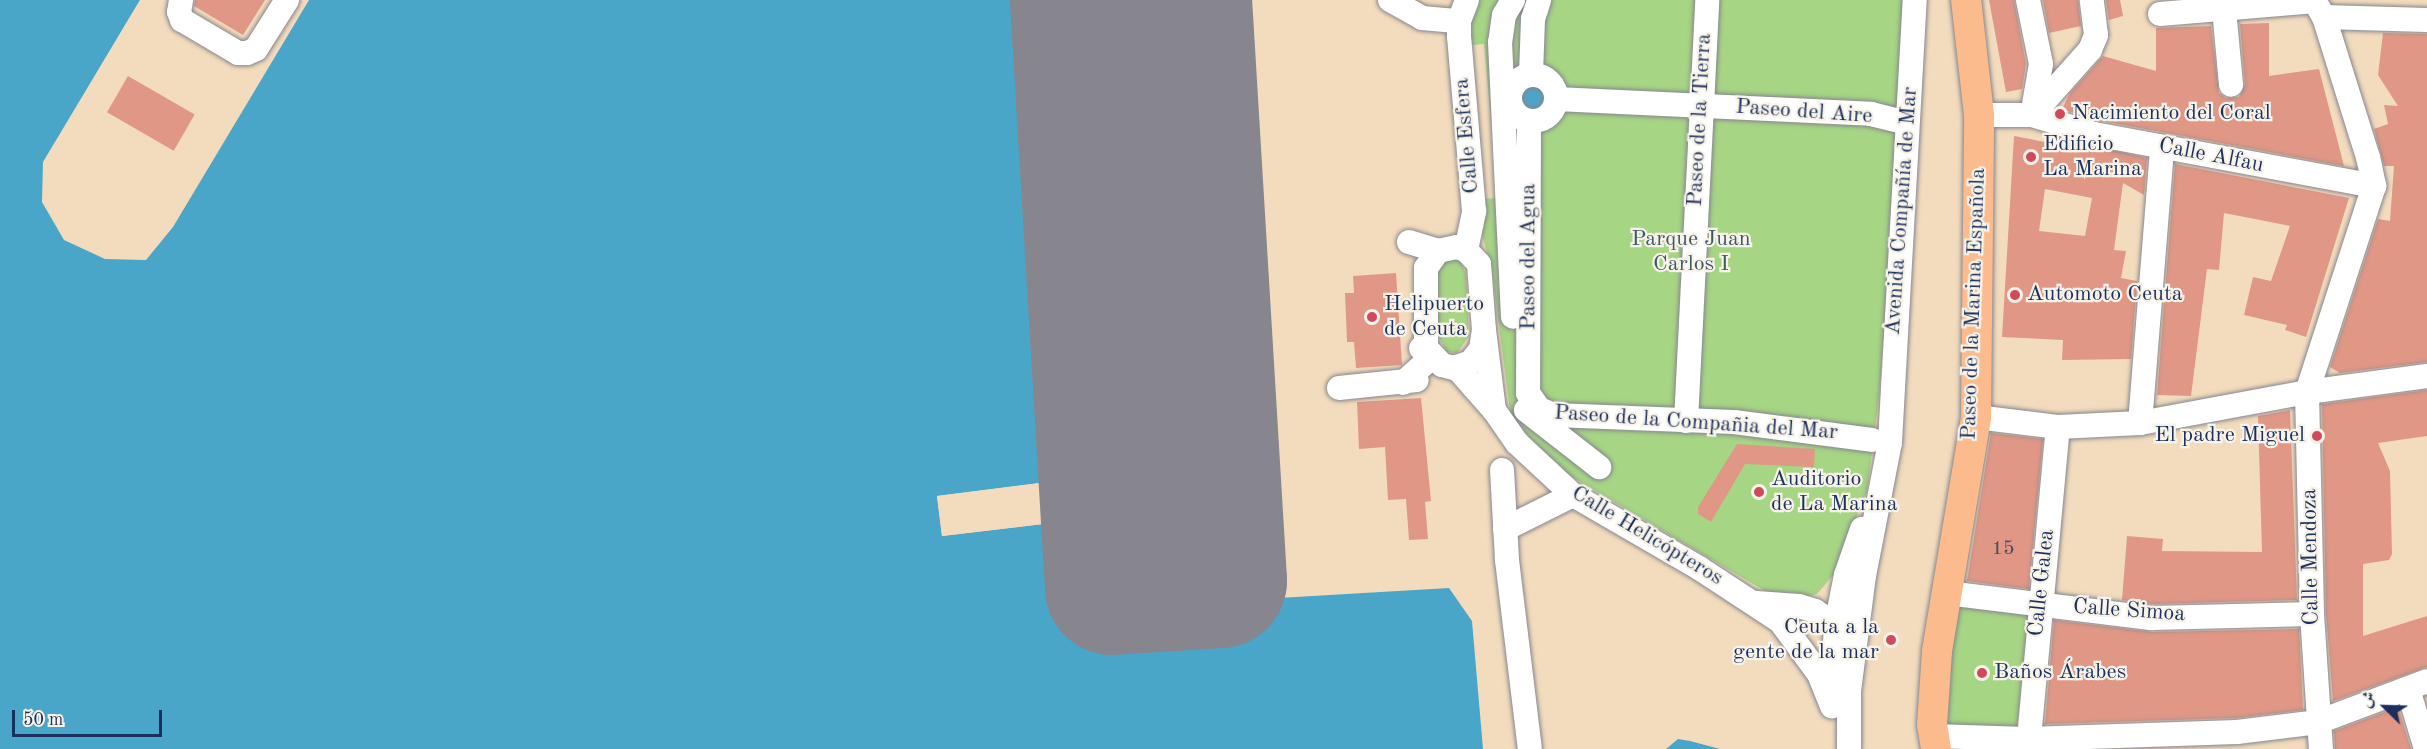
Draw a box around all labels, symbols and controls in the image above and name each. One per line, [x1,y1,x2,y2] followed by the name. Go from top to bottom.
[1682,33,1718,207] street label: Paseo de la Tierra
[1449,77,1485,195] street label: Calle Esfera
[1880,86,1924,336] street label: Avenida Compañía de Mar
[1735,94,1873,130] street label: Paseo del Aire
[2072,101,2271,127] place label: Nacimiento del Coral
[2053,107,2067,121] marker: Nacimiento del Coral
[2043,131,2142,182] place label: Edificio La Marina
[2156,133,2266,179] street label: Calle Alfau
[2024,150,2038,164] marker: Edificio La Marina
[1956,168,1992,440] street label: Paseo de la Marina Española
[1516,184,1542,330] street label: Paseo del Agua
[1631,226,1751,278] park label: Parque Juan Carlos I
[2027,282,2182,308] place label: Automoto Ceuta
[2008,288,2022,302] marker: Automoto Ceuta
[1384,291,1484,342] place label: Helipuerto de Ceuta
[1365,310,1379,324] marker: Helipuerto de Ceuta
[1553,400,1839,446] street label: Paseo de la Compañia del Mar
[2155,423,2305,449] place label: El padre Miguel
[2310,429,2324,443] marker: El padre Miguel
[1771,466,1898,518] place label: Auditorio de La Marina
[1566,480,1728,592] street label: Calle Helicópteros
[1752,485,1766,499] marker: Auditorio de La Marina
[2297,488,2325,626] street label: Calle Mendoza
[2023,528,2061,638] street label: Calle Galea
[1991,537,2015,561] house number: 15
[2072,594,2186,628] street label: Calle Simoa
[1733,614,1879,666] place label: Ceuta a la gente de la mar
[1884,633,1898,647] marker: Ceuta a la gente de la mar
[1994,660,2126,686] place label: Baños Árabes
[1975,666,1989,680] marker: Baños Árabes
[2355,677,2415,737] north arrow
[2358,690,2379,710] text: ش
[15,698,165,736] scale bar
[23,711,63,729] text: 50 m

